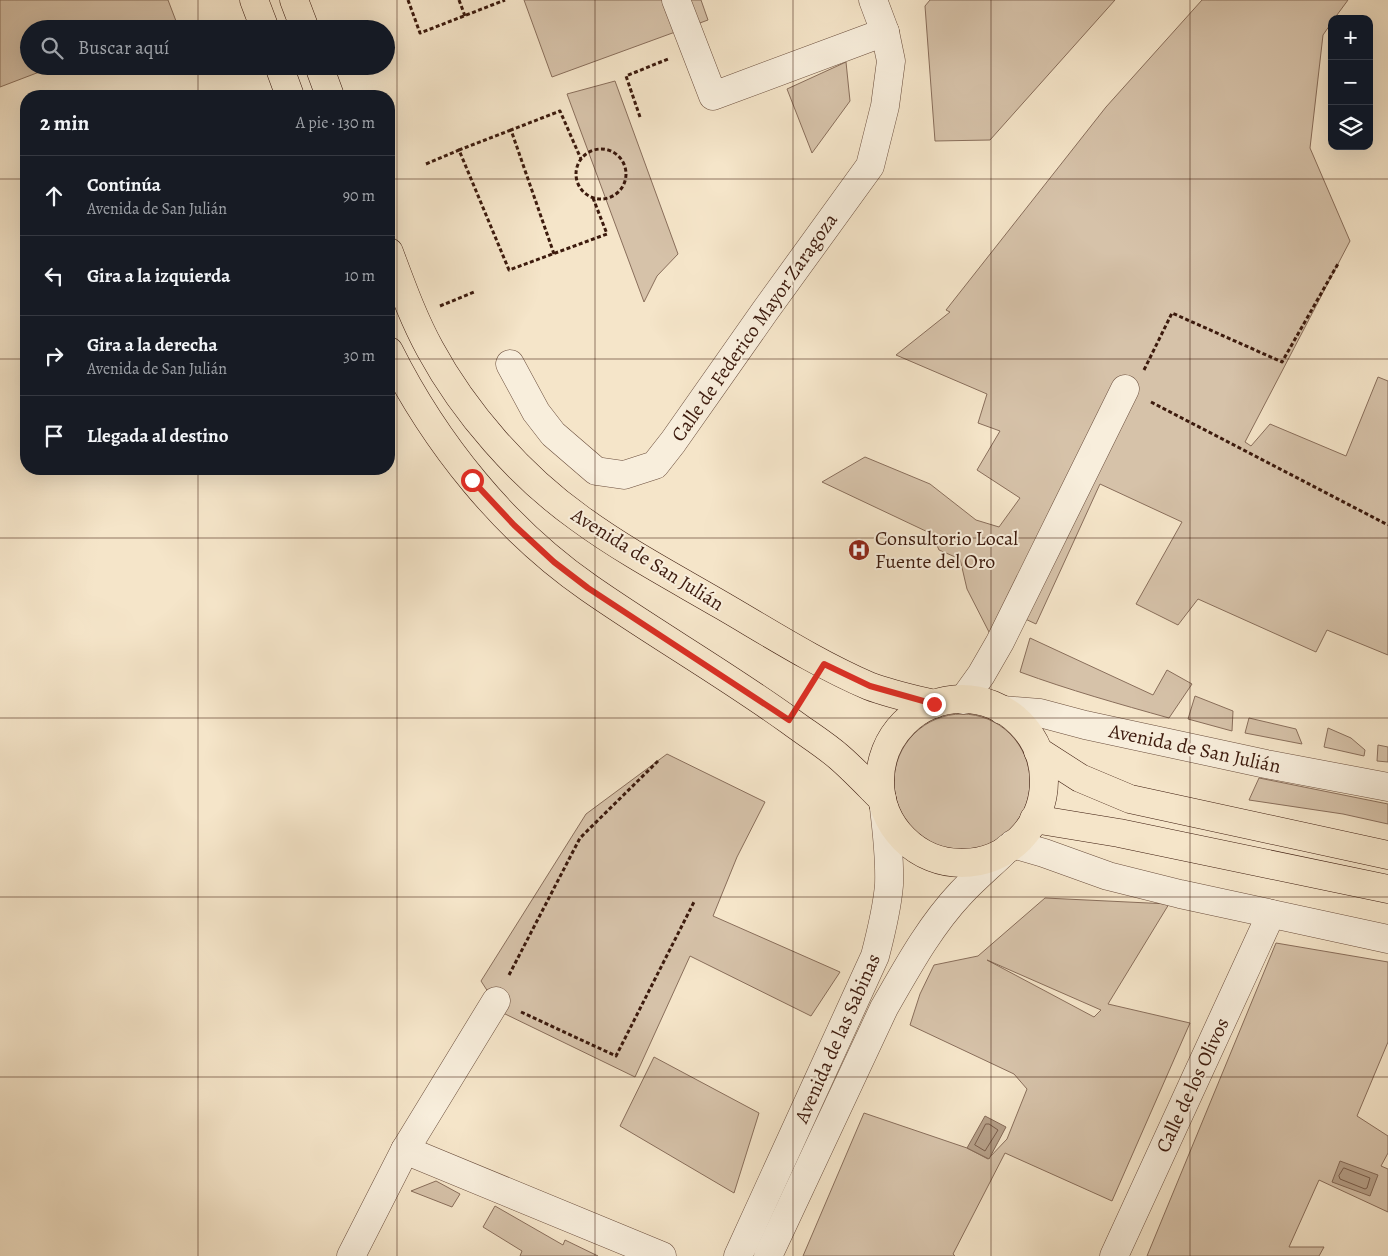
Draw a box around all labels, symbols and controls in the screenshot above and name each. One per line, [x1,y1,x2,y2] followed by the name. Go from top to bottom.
[1328,15,1373,150] map controls
[1328,15,1373,60] button: +
[20,20,395,75] search box
[38,34,66,62] icon: search
[78,35,169,61] text: Buscar aquí
[1328,60,1373,105] button: −
[1328,105,1373,150] button: layers
[40,109,89,137] text: 2 min
[296,112,375,134] text: A pie · 130 m
[87,172,161,198] text: Continúa
[40,182,68,210] icon: ahead
[343,185,375,207] text: 90 m
[87,198,227,220] text: Avenida de San Julián
[665,207,844,447] street label: Calle de Federico Mayor Zaragoza
[40,262,68,290] icon: left
[87,263,230,289] text: Gira a la izquierda
[345,265,375,287] text: 10 m
[87,332,218,358] text: Gira a la derecha
[40,342,68,370] icon: right
[343,345,375,367] text: 30 m
[87,358,227,380] text: Avenida de San Julián
[40,422,68,450] icon: arrive
[87,423,229,449] text: Llegada al destino
[461,469,484,492] route start
[565,501,729,617] street label: Avenida de San Julián
[875,525,1018,575] place label: Consultorio Local Fuente del Oro
[847,538,871,562] hospital icon: Consultorio Local Fuente del Oro
[923,693,946,716] route end
[1105,717,1283,780] street label: Avenida de San Julián
[788,949,887,1128] street label: Avenida de las Sabinas
[1149,1013,1236,1157] street label: Calle de los Olivos

